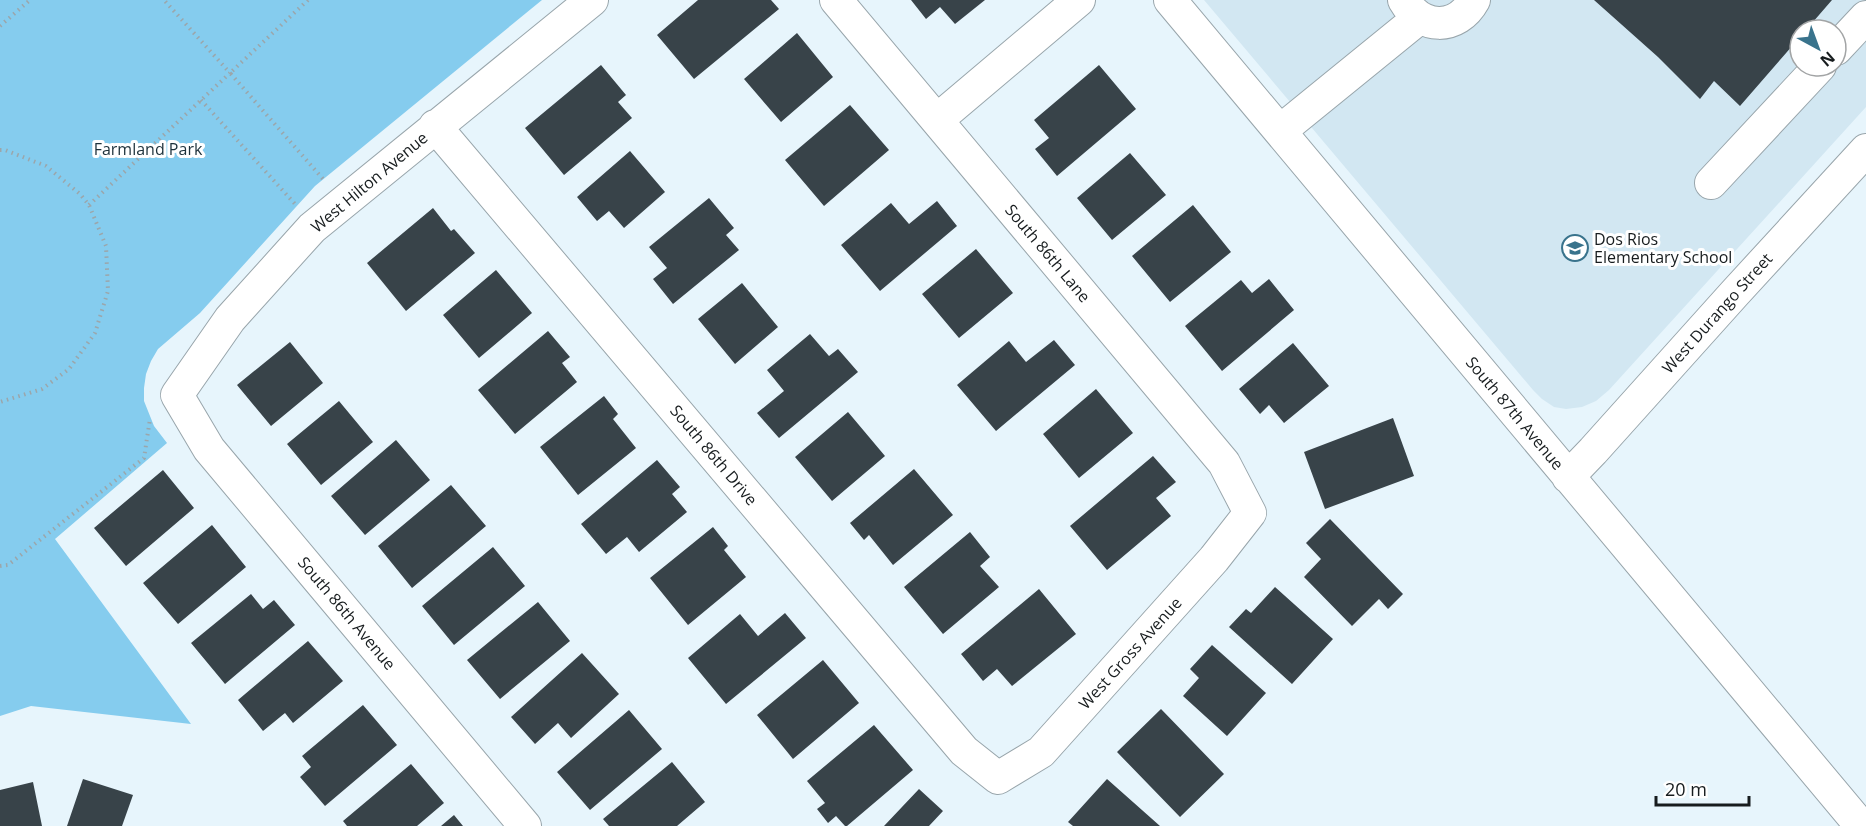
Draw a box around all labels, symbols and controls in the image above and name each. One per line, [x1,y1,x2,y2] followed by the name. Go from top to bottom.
[1788,18,1848,78] north arrow
[1816,47,1840,72] text: N
[306,127,432,237] street label: West Hilton Avenue
[94,138,203,160] park label: Farmland Park
[1000,199,1096,307] street label: South 86th Lane
[1594,228,1732,268] place label: Dos Rios Elementary School
[1560,233,1590,263] school or university icon: Dos Rios Elementary School
[1657,248,1777,378] street label: West Durango Street
[1461,352,1569,474] street label: South 87th Avenue
[665,400,763,510] street label: South 86th Drive
[293,552,401,674] street label: South 86th Avenue
[1074,592,1186,714] street label: West Gross Avenue
[1656,769,1749,807] scale bar
[1665,777,1707,801] text: 20 m

